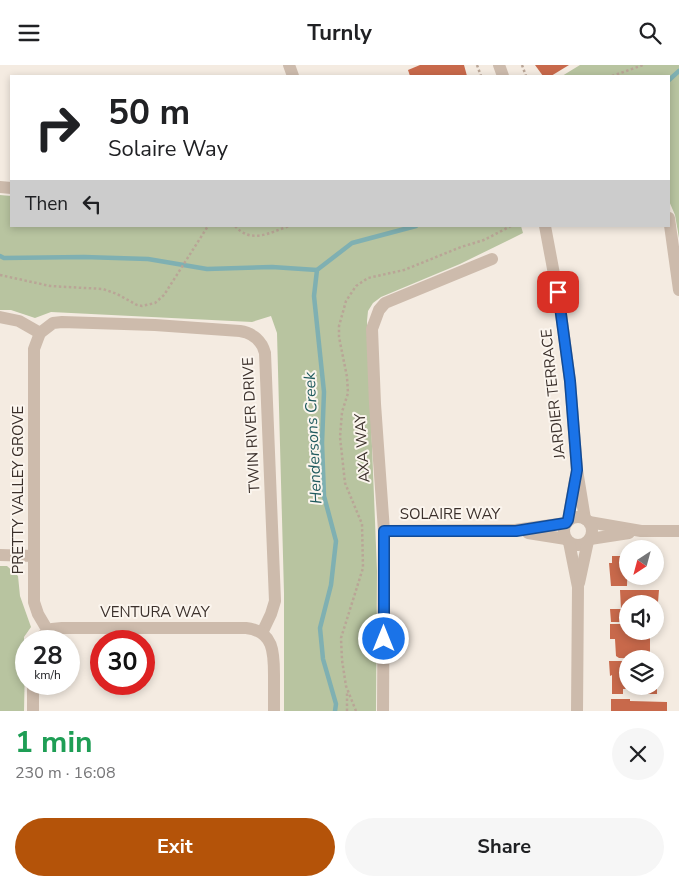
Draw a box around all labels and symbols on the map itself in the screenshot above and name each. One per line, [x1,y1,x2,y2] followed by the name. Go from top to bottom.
[537,271,579,313] pin
[536,328,570,461] street label: JARDIER TERRACE
[237,357,265,493] street label: TWIN RIVER DRIVE
[299,370,327,505] water label: Hendersons Creek
[8,406,28,574] street label: PRETTY VALLEY GROVE
[350,412,374,483] street label: AXA WAY
[400,504,501,524] street label: SOLAIRE WAY
[619,540,664,585] north arrow
[99,602,211,622] street label: VENTURA WAY
[357,612,409,664] position arrow
[90,630,155,695] speed limit sign: 30

